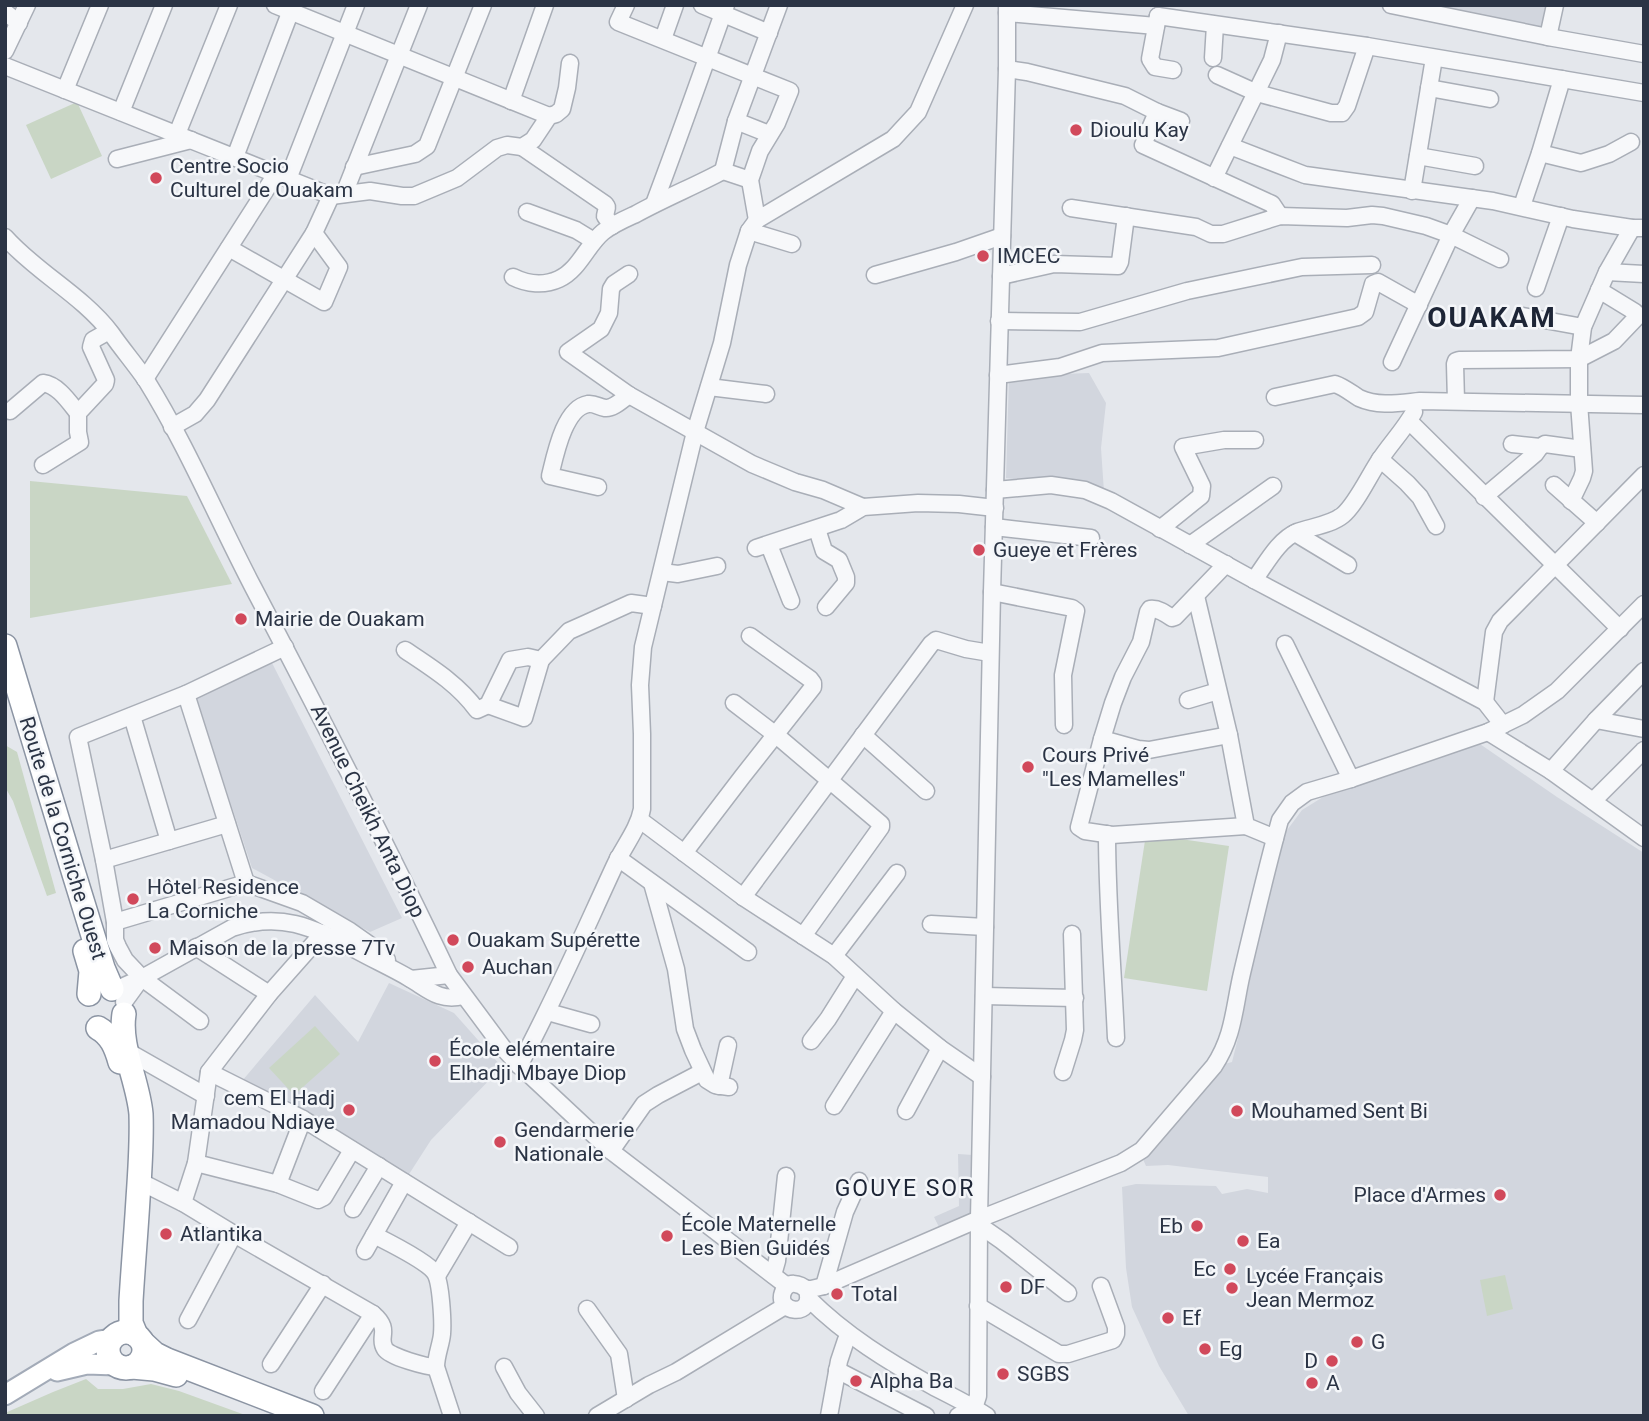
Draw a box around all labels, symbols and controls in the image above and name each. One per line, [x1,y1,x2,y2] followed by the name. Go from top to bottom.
[1090,118,1189,142] place label: Dioulu Kay
[1068,122,1084,138] marker: Dioulu Kay
[170,154,353,202] place label: Centre Socio Culturel de Ouakam
[148,170,164,186] marker: Centre Socio Culturel de Ouakam
[997,244,1060,268] place label: IMCEC
[975,248,991,264] marker: IMCEC
[1427,301,1557,334] district label: OUAKAM
[993,538,1138,562] place label: Gueye et Frères
[971,542,987,558] marker: Gueye et Frères
[255,607,425,631] place label: Mairie de Ouakam
[233,611,249,627] marker: Mairie de Ouakam
[306,700,430,922] street label: Avenue Cheikh Anta Diop
[15,714,111,963] street label: Route de la Corniche Ouest
[1042,743,1185,791] place label: Cours Privé "Les Mamelles"
[1020,759,1036,775] marker: Cours Privé "Les Mamelles"
[147,875,299,923] place label: Hôtel Residence La Corniche
[125,891,141,907] marker: Hôtel Residence La Corniche
[467,928,640,952] place label: Ouakam Supérette
[445,932,461,948] marker: Ouakam Supérette
[169,936,395,960] place label: Maison de la presse 7Tv
[147,940,163,956] marker: Maison de la presse 7Tv
[482,955,553,979] place label: Auchan
[460,959,476,975] marker: Auchan
[449,1037,626,1085] place label: École elémentaire Elhadji Mbaye Diop
[427,1053,443,1069] marker: École elémentaire Elhadji Mbaye Diop
[171,1086,335,1134] place label: cem El Hadj Mamadou Ndiaye
[1251,1099,1428,1123] place label: Mouhamed Sent Bi
[341,1102,357,1118] marker: cem El Hadj Mamadou Ndiaye
[1229,1103,1245,1119] marker: Mouhamed Sent Bi
[514,1118,634,1166] place label: Gendarmerie Nationale
[492,1134,508,1150] marker: Gendarmerie Nationale
[835,1175,975,1202] district label: GOUYE SOR
[1353,1183,1486,1207] place label: Place d'Armes
[1492,1187,1508,1203] marker: Place d'Armes
[681,1212,836,1260] place label: École Maternelle Les Bien Guidés
[1159,1214,1183,1238] place label: Eb
[1189,1218,1205,1234] marker: Eb
[180,1222,263,1246] place label: Atlantika
[158,1226,174,1242] marker: Atlantika
[659,1228,675,1244] marker: École Maternelle Les Bien Guidés
[1257,1229,1280,1253] place label: Ea
[1235,1233,1251,1249] marker: Ea
[1193,1257,1216,1281] place label: Ec
[1222,1261,1238,1277] marker: Ec
[1246,1264,1384,1312] place label: Lycée Français Jean Mermoz
[1020,1275,1045,1299] place label: DF
[998,1279,1014,1295] marker: DF
[1224,1280,1240,1296] marker: Lycée Français Jean Mermoz
[851,1282,898,1306] place label: Total
[829,1286,845,1302] marker: Total
[1182,1306,1202,1330] place label: Ef
[1160,1310,1176,1326] marker: Ef
[1371,1330,1385,1354] place label: G
[1349,1334,1365,1350] marker: G
[1219,1337,1243,1361] place label: Eg
[1197,1341,1213,1357] marker: Eg
[1304,1349,1318,1373] place label: D
[1324,1353,1340,1369] marker: D
[1017,1362,1069,1386] place label: SGBS
[995,1366,1011,1382] marker: SGBS
[870,1369,953,1393] place label: Alpha Ba
[1326,1371,1340,1395] place label: A
[848,1373,864,1389] marker: Alpha Ba
[1304,1375,1320,1391] marker: A

